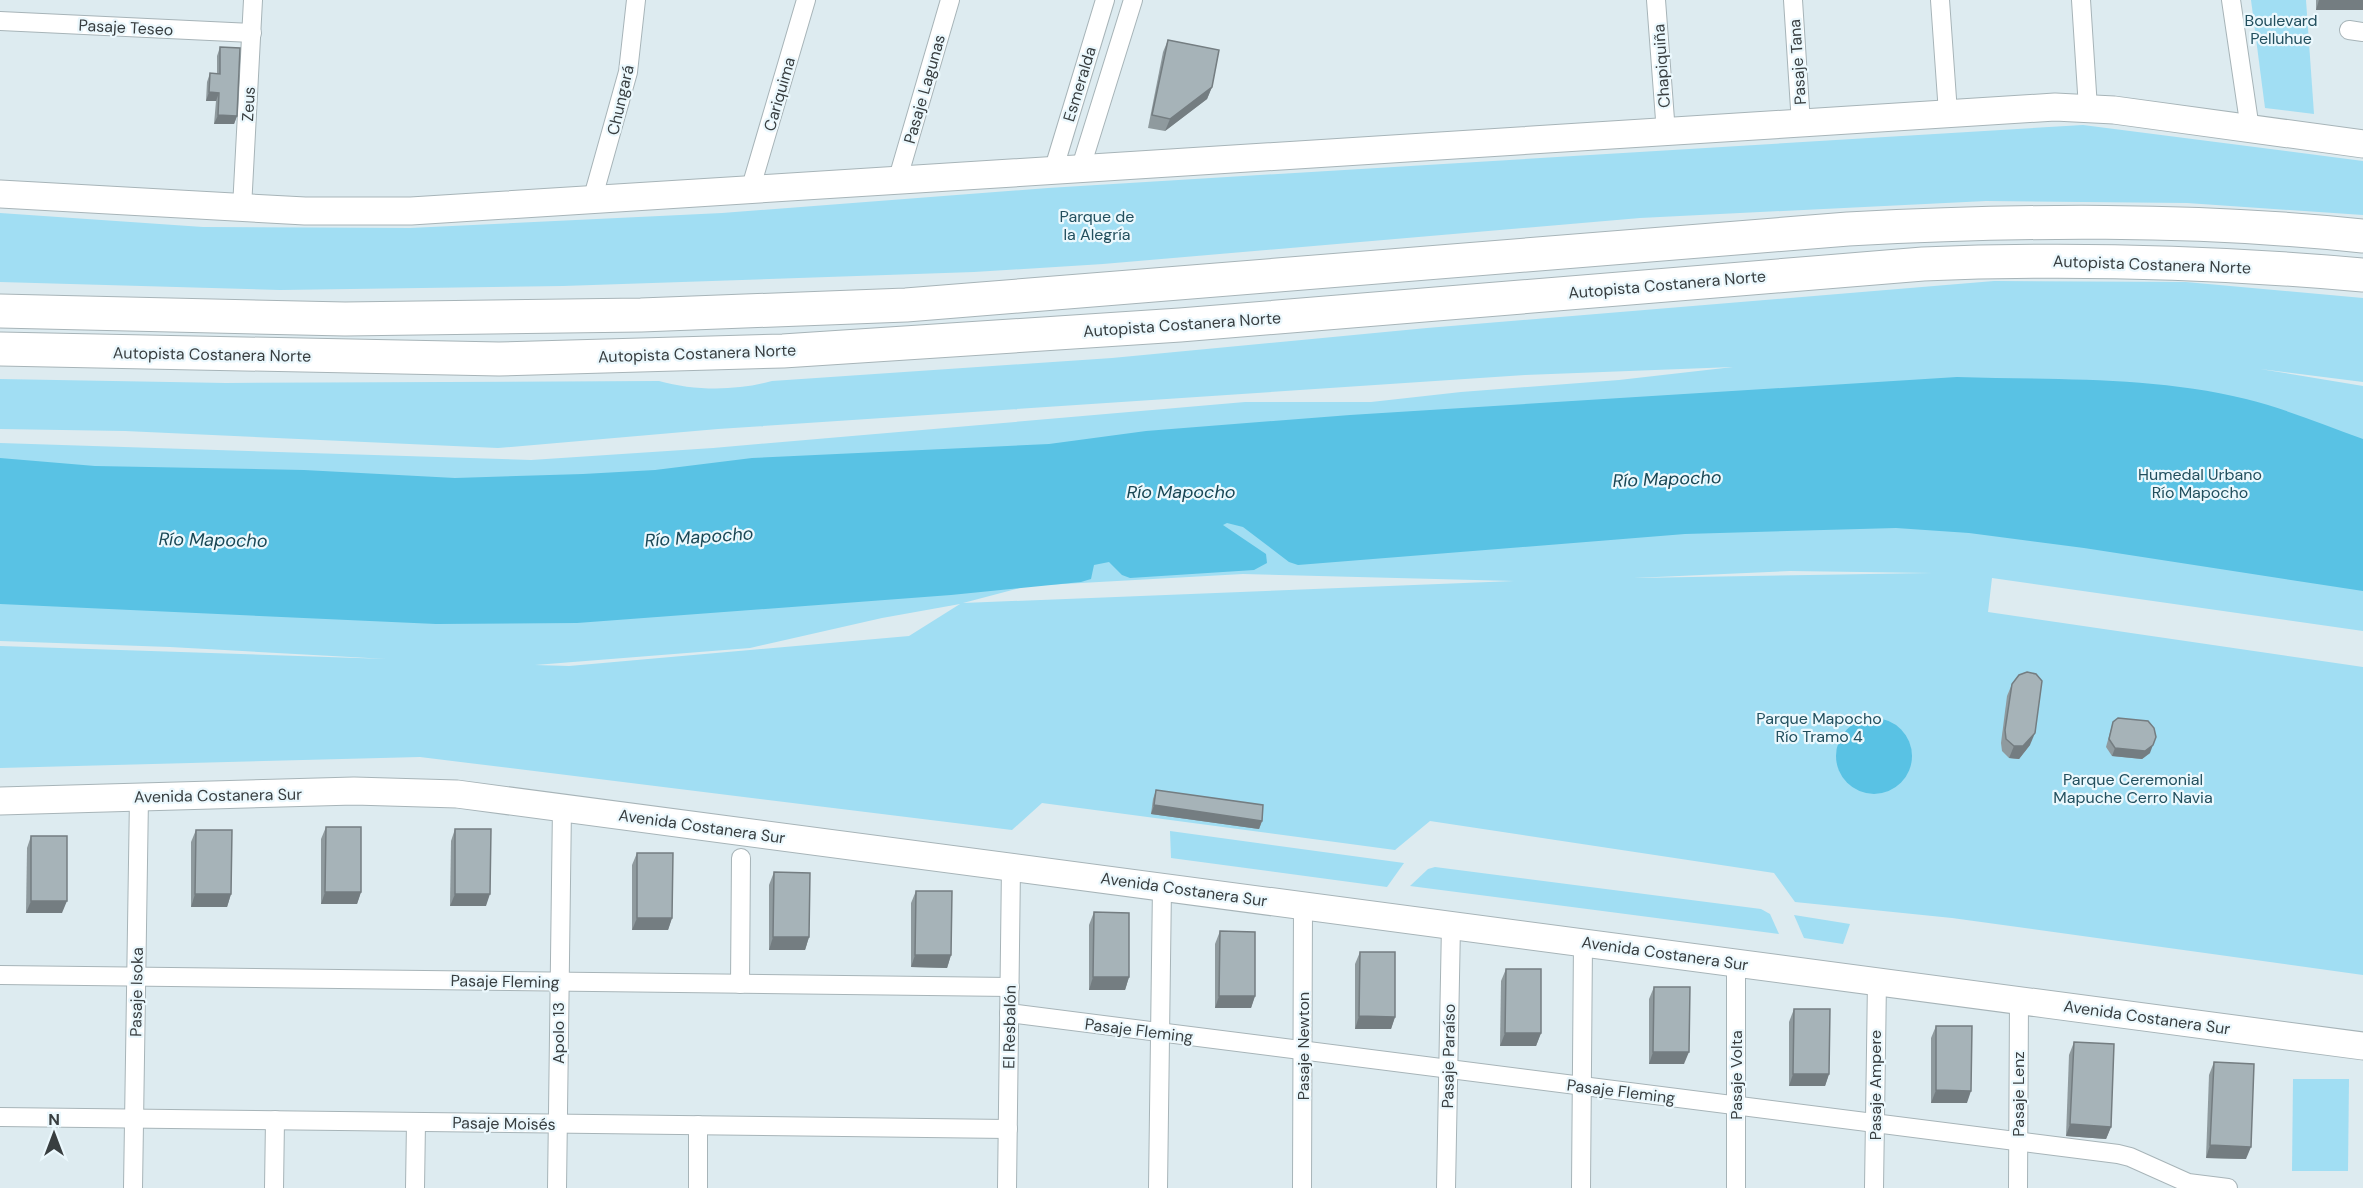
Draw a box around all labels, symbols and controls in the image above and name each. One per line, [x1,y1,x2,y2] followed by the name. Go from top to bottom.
[2244,10,2318,49] park label: Boulevard Pelluhue
[78,15,174,40] street label: Pasaje Teseo
[1784,18,1811,106] street label: Pasaje Tana
[1648,23,1675,109] street label: Chapiquiña
[899,32,950,146] street label: Pasaje Lagunas
[1058,44,1101,124] street label: Esmeralda
[759,55,800,134] street label: Cariquima
[602,63,639,137] street label: Chungará
[237,86,260,122] street label: Zeus
[1060,206,1134,245] park label: Parque de la Alegría
[2053,251,2251,278] street label: Autopista Costanera Norte
[1567,265,1767,304] street label: Autopista Costanera Norte
[1082,307,1282,342] street label: Autopista Costanera Norte
[598,340,796,367] street label: Autopista Costanera Norte
[113,342,311,367] street label: Autopista Costanera Norte
[2138,464,2262,503] park label: Humedal Urbano Río Mapocho
[1612,465,1722,493] water label: Río Mapocho
[1127,480,1236,504] water label: Río Mapocho
[644,521,754,553] water label: Río Mapocho
[158,527,268,553] water label: Río Mapocho
[1756,708,1882,747] park label: Parque Mapocho Río Tramo 4
[2053,769,2213,808] park label: Parque Ceremonial Mapuche Cerro Navia
[134,784,302,807] street label: Avenida Costanera Sur
[617,804,787,849] street label: Avenida Costanera Sur
[1099,867,1269,912] street label: Avenida Costanera Sur
[1580,931,1750,976] street label: Avenida Costanera Sur
[125,947,148,1037] street label: Pasaje Isoka
[450,970,560,993] street label: Pasaje Fleming
[998,985,1021,1069] street label: El Resbalón
[1293,992,1314,1100] street label: Pasaje Newton
[2062,995,2232,1040] street label: Avenida Costanera Sur
[548,1002,569,1064] street label: Apolo 13
[1437,1003,1460,1109] street label: Pasaje Paraíso
[1084,1013,1194,1048] street label: Pasaje Fleming
[1726,1030,1747,1120] street label: Pasaje Volta
[1865,1030,1886,1140] street label: Pasaje Ampere
[2008,1051,2029,1137] street label: Pasaje Lenz
[1566,1074,1676,1109] street label: Pasaje Fleming
[24,1104,84,1164] north arrow
[48,1109,60,1130] text: N
[452,1112,556,1135] street label: Pasaje Moisés

